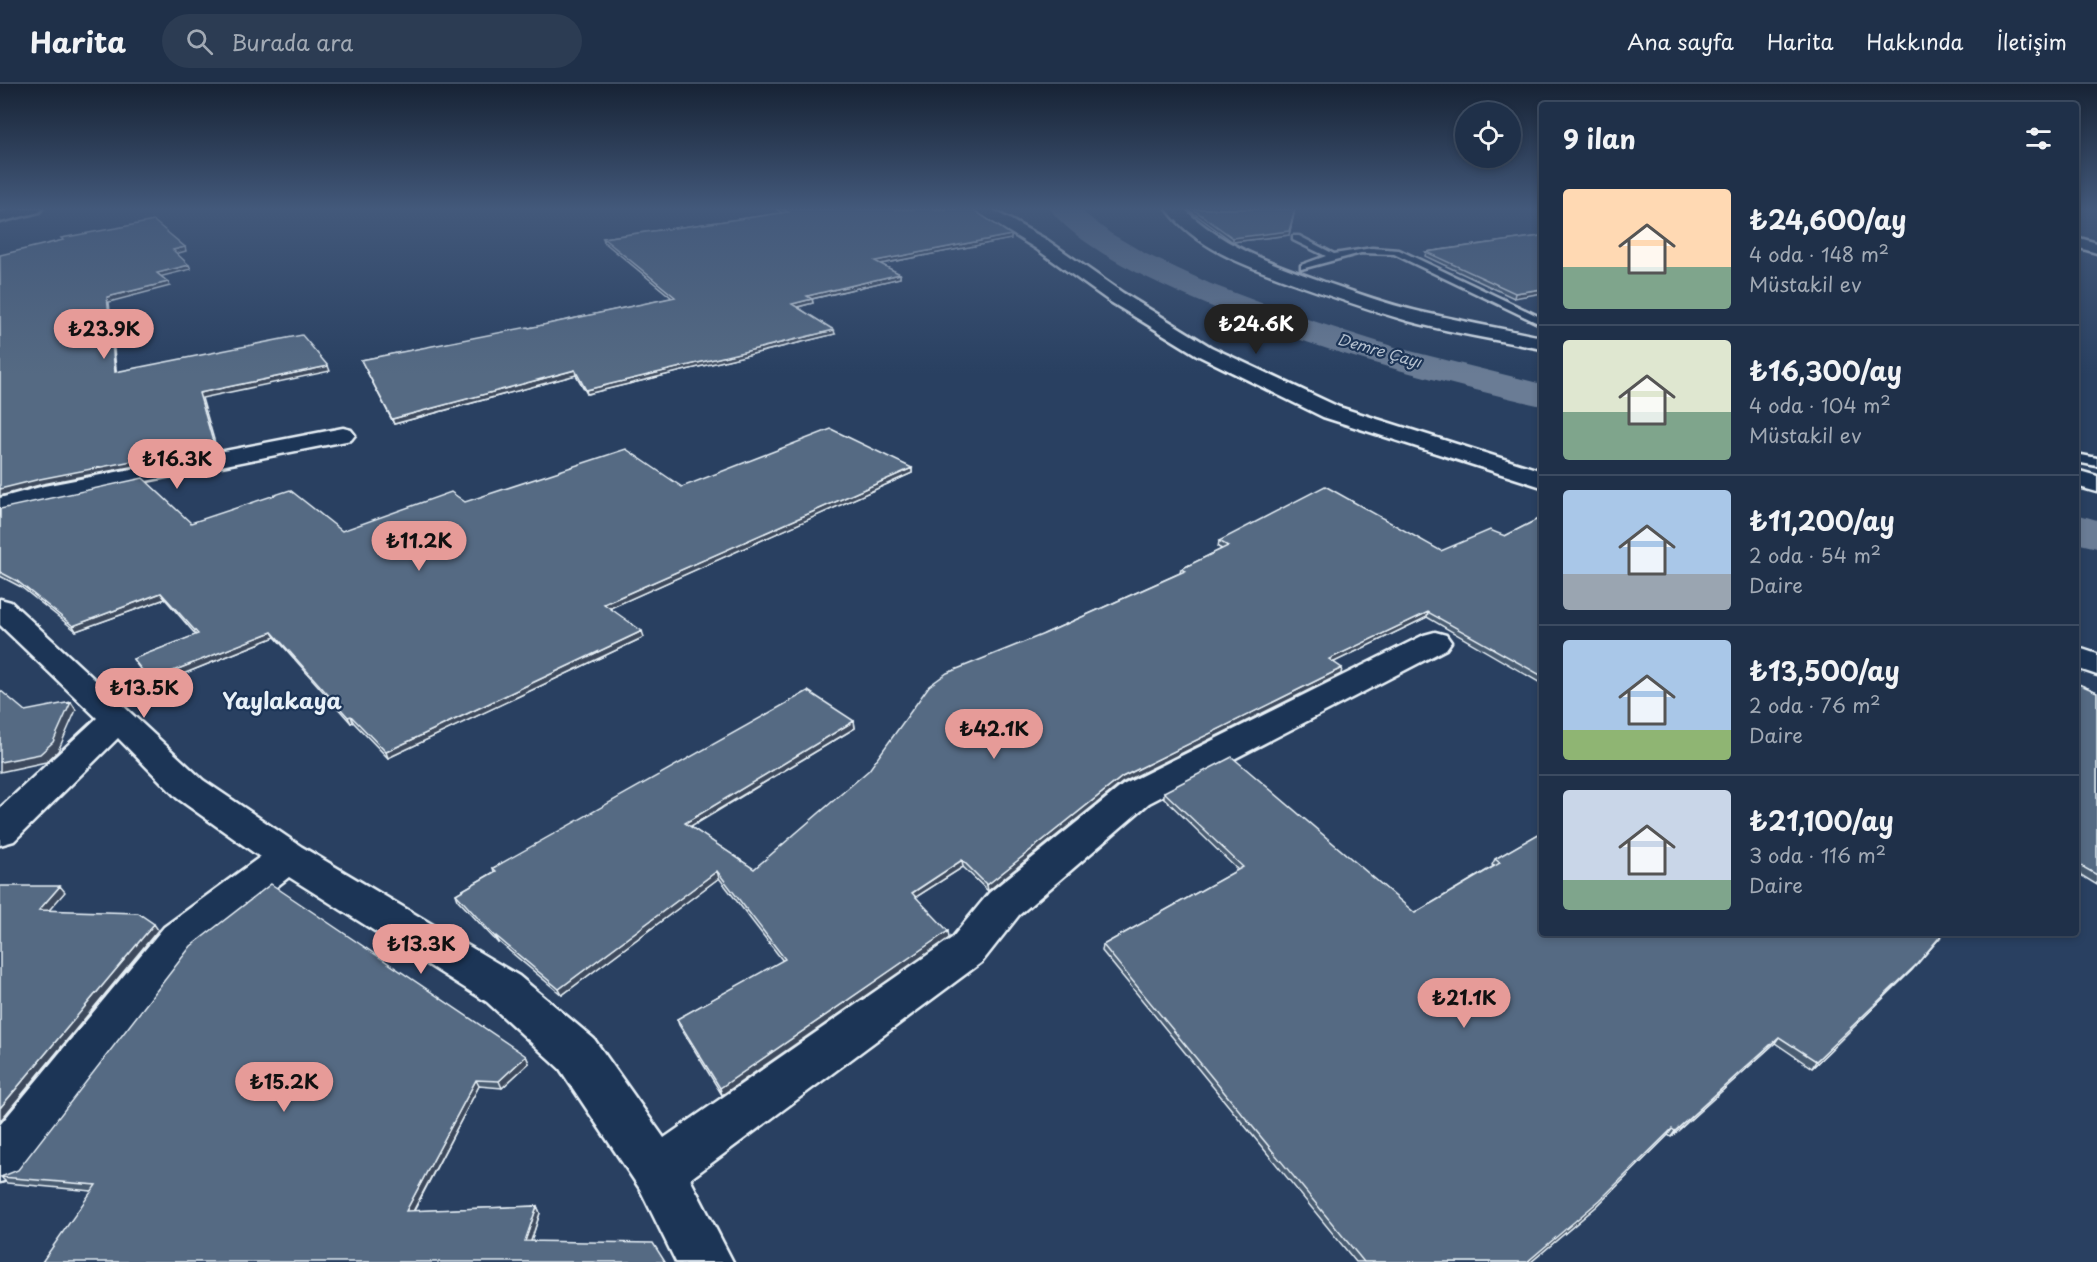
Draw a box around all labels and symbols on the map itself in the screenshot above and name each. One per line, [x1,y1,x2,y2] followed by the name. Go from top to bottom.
[1207,304,1305,355] pin: ₺24.6K
[55,309,153,360] pin: ₺23.9K
[1335,327,1425,373] water label: Demre Çayı
[128,439,226,490] pin: ₺16.3K
[370,521,468,572] pin: ₺11.2K
[95,668,193,719] pin: ₺13.5K
[222,683,343,716] district label: Yaylakaya
[945,709,1043,760] pin: ₺42.1K
[372,924,470,975] pin: ₺13.3K
[1415,978,1513,1029] pin: ₺21.1K
[235,1062,333,1113] pin: ₺15.2K

